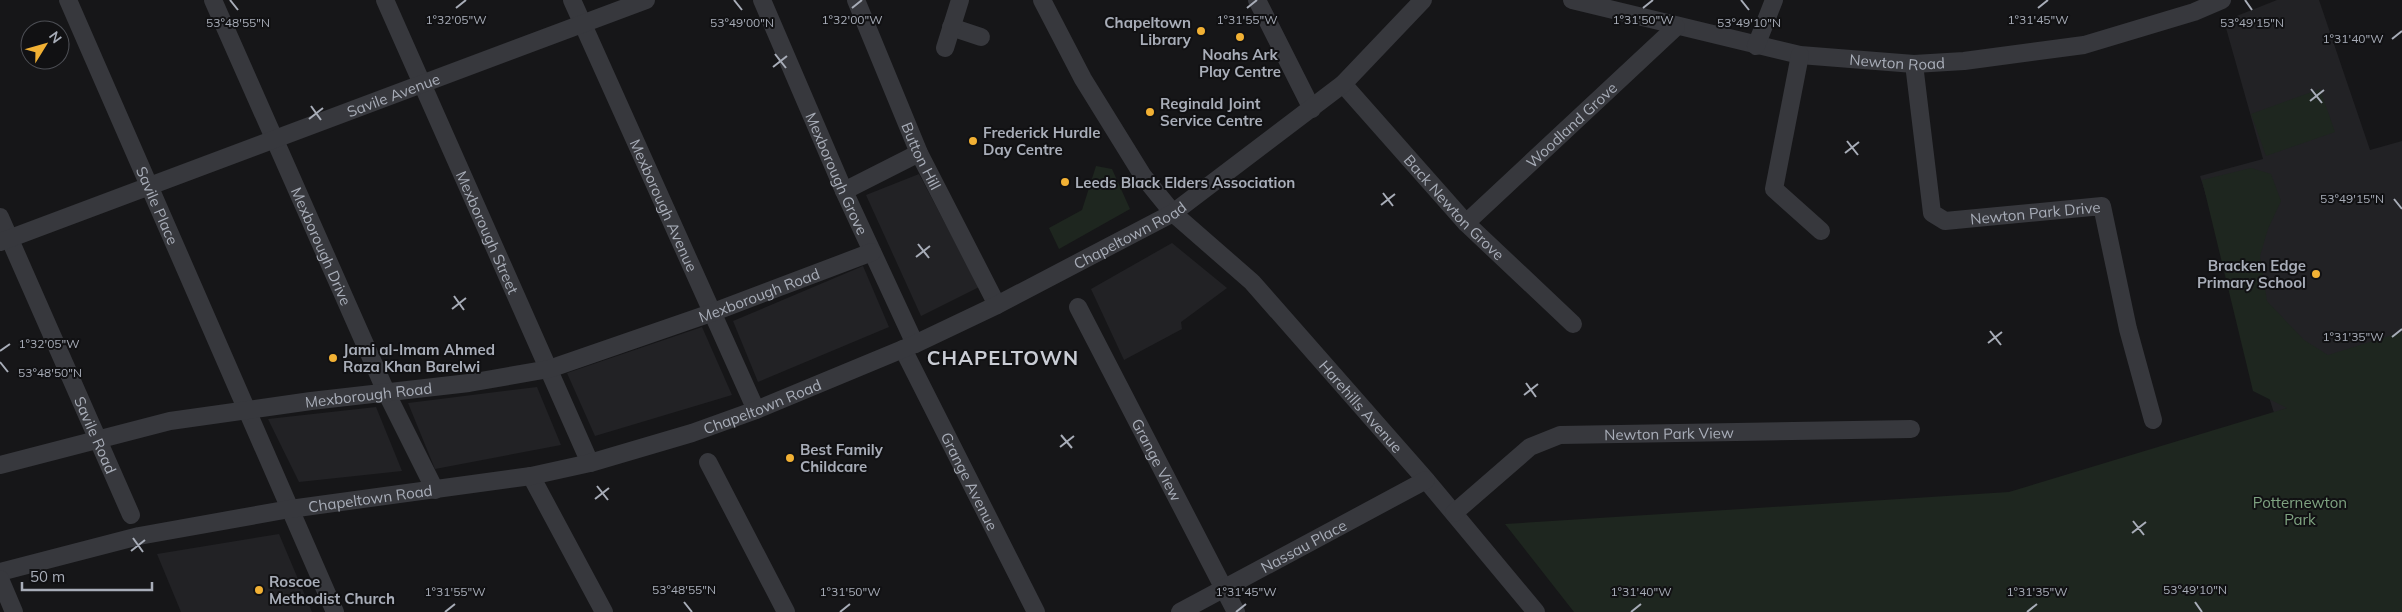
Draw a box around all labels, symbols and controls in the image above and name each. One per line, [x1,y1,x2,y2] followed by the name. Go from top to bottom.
[425,12,487,27] text: 1°32'05"W
[821,12,883,27] text: 1°32'00"W
[1216,12,1278,27] text: 1°31'55"W
[1612,12,1674,27] text: 1°31'50"W
[2007,12,2069,27] text: 1°31'45"W
[1104,13,1192,49] place label: Chapeltown Library
[206,15,270,30] text: 53°48'55"N
[710,15,774,30] text: 53°49'00"N
[1717,15,1781,30] text: 53°49'10"N
[2220,15,2284,30] text: 53°49'15"N
[20,20,70,70] north arrow
[1195,25,1207,37] marker: Chapeltown Library
[45,28,66,47] text: N
[1234,31,1246,43] marker: Noahs Ark Play Centre
[2322,31,2384,46] text: 1°31'40"W
[1199,45,1281,81] place label: Noahs Ark Play Centre
[1849,49,1946,74] street label: Newton Road
[344,69,442,121] street label: Savile Avenue
[1522,78,1621,172] street label: Woodland Grove
[1160,94,1263,130] place label: Reginald Joint Service Centre
[1144,106,1156,118] marker: Reginald Joint Service Centre
[802,109,872,238] street label: Mexborough Grove
[898,119,946,193] street label: Button Hill
[983,123,1100,159] place label: Frederick Hurdle Day Centre
[967,135,979,147] marker: Frederick Hurdle Day Centre
[626,136,702,275] street label: Mexborough Avenue
[1400,150,1508,264] street label: Back Newton Grove
[132,163,183,247] street label: Savile Place
[452,168,523,297] street label: Mexborough Street
[1075,173,1295,192] place label: Leeds Black Elders Association
[1059,176,1071,188] marker: Leeds Black Elders Association
[287,184,356,308] street label: Mexborough Drive
[2320,191,2384,206] text: 53°49'15"N
[1070,197,1190,273] street label: Chapeltown Road
[1969,197,2101,228] street label: Newton Park Drive
[2197,256,2306,292] place label: Bracken Edge Primary School
[696,263,822,326] street label: Mexborough Road
[2310,268,2322,280] marker: Bracken Edge Primary School
[2322,329,2384,344] text: 1°31'35"W
[18,336,80,351] text: 1°32'05"W
[343,340,495,376] place label: Jami al-Imam Ahmed Raza Khan Barelwi
[927,345,1079,370] district label: CHAPELTOWN
[327,352,339,364] marker: Jami al-Imam Ahmed Raza Khan Barelwi
[1315,356,1407,457] street label: Harehills Avenue
[18,365,82,380] text: 53°48'50"N
[701,375,824,438] street label: Chapeltown Road
[304,378,433,411] street label: Mexborough Road
[71,393,121,476] street label: Savile Road
[1128,415,1186,504] street label: Grange View
[1604,423,1734,444] street label: Newton Park View
[937,429,1003,533] street label: Grange Avenue
[800,440,884,476] place label: Best Family Childcare
[784,452,796,464] marker: Best Family Childcare
[307,480,434,516] street label: Chapeltown Road
[2253,493,2347,529] park label: Potternewton Park
[1257,515,1350,577] street label: Nassau Place
[22,560,152,592] scale bar
[30,567,65,586] text: 50 m
[269,572,395,608] place label: Roscoe Methodist Church
[652,582,716,597] text: 53°48'55"N
[2163,582,2227,597] text: 53°49'10"N
[253,584,265,596] marker: Roscoe Methodist Church
[424,584,486,599] text: 1°31'55"W
[819,584,881,599] text: 1°31'50"W
[1215,584,1277,599] text: 1°31'45"W
[1610,584,1672,599] text: 1°31'40"W
[2006,584,2068,599] text: 1°31'35"W

